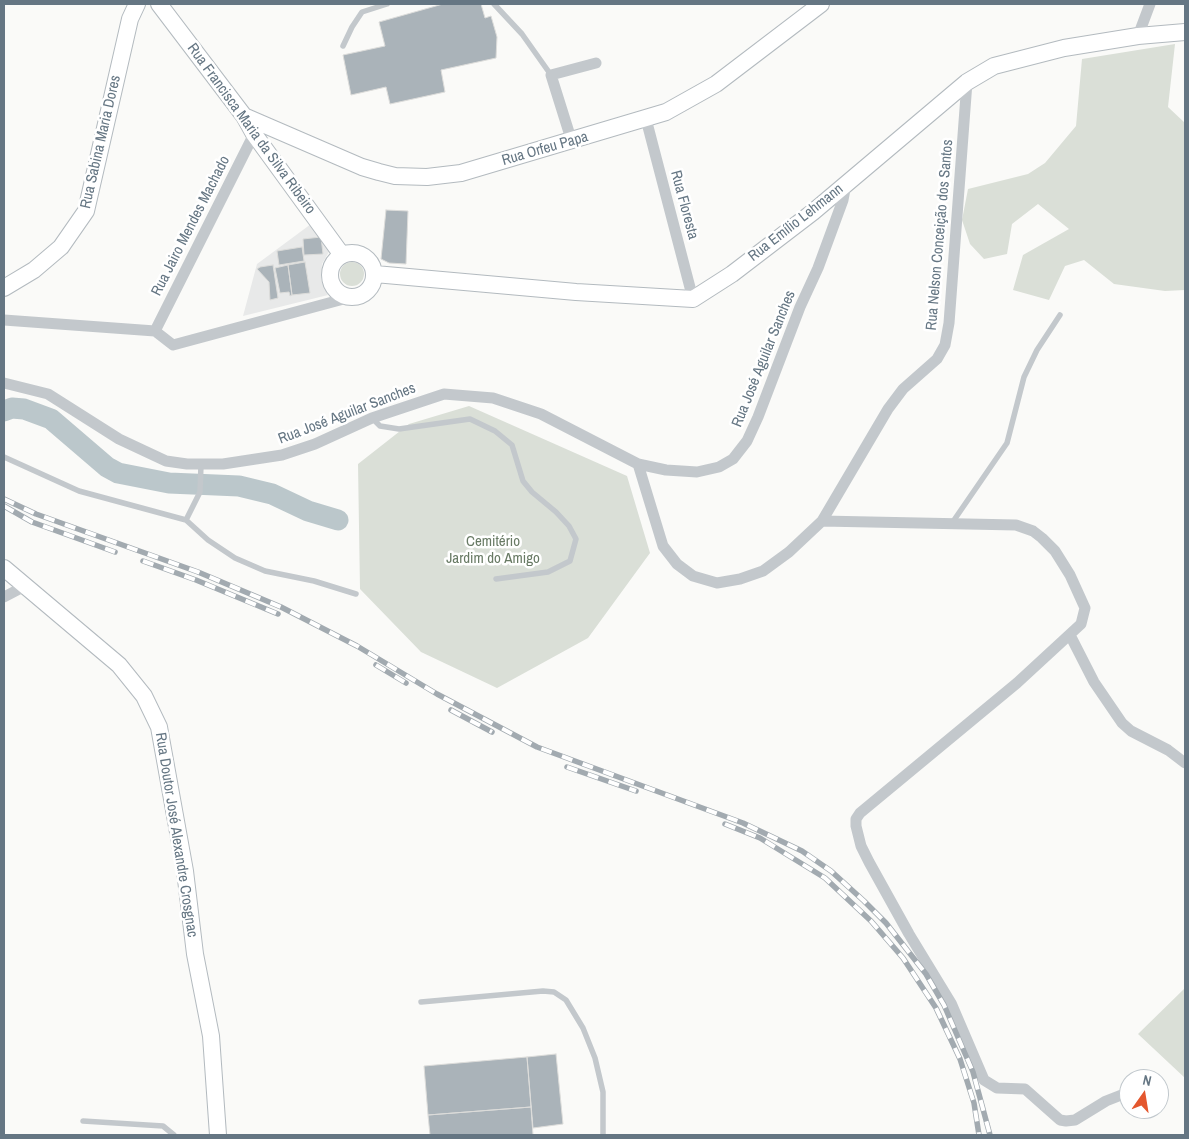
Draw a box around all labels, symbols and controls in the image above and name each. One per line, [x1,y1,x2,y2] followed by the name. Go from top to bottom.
[183,40,319,218] street label: Rua Francisca Maria da Silva Ribeiro
[77,74,125,210] street label: Rua Sabina Maria Dores
[500,128,590,170] street label: Rua Orfeu Papa
[923,139,957,331] street label: Rua Nelson Conceição dos Santos
[148,153,234,299] street label: Rua Jairo Mendes Machado
[666,169,702,241] street label: Rua Floresta
[745,180,847,266] street label: Rua Emílio Lehmann
[728,288,800,430] street label: Rua José Aguilar Sanches
[276,380,418,448] street label: Rua José Aguilar Sanches
[446,533,540,568] park label: Cemitério Jardim do Amigo
[151,731,201,939] street label: Rua Doutor José Alexandre Crosgnac
[1119,1069,1169,1119] north arrow
[1141,1071,1153,1090] text: N

